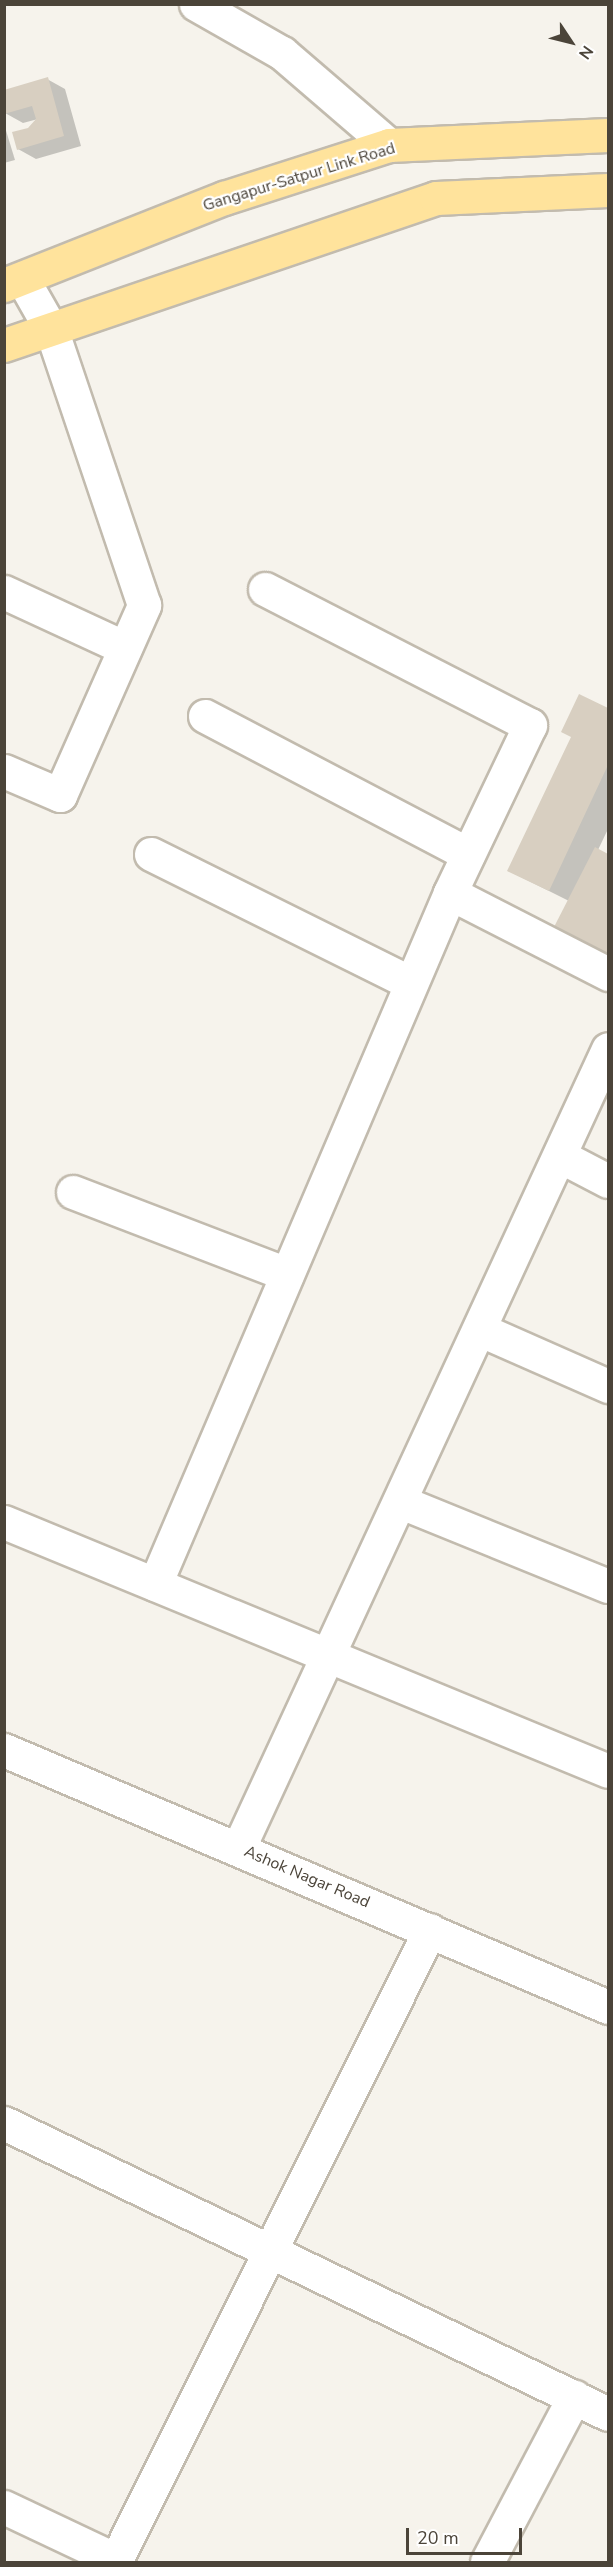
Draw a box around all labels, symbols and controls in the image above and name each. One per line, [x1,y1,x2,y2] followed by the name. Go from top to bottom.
[541,12,601,72] north arrow
[573,41,598,64] text: N
[201,139,397,215] street label: Gangapur-Satpur Link Road
[241,1842,373,1912] street label: Ashok Nagar Road
[409,2516,524,2554] scale bar
[417,2526,459,2550] text: 20 m

